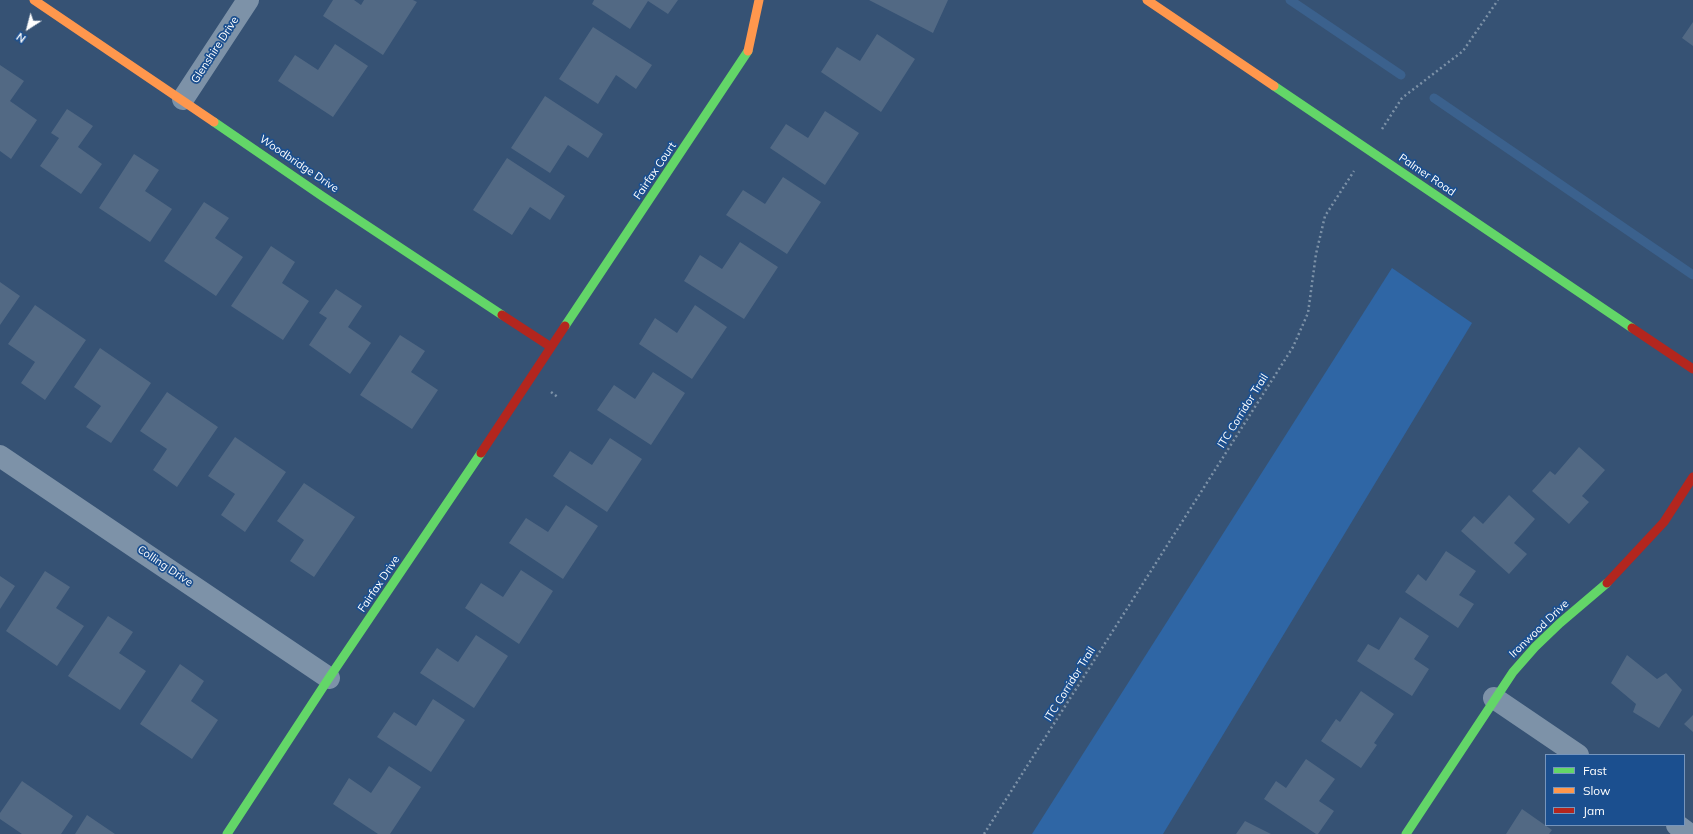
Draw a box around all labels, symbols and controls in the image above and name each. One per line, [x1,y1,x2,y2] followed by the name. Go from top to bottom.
[8,8,48,48] north arrow
[189,14,241,86] street label: Glenshire Drive
[13,30,28,46] text: N
[257,133,341,195] street label: Woodbridge Drive
[631,140,679,202] street label: Fairfax Court
[1396,151,1458,199] street label: Palmer Road
[1215,372,1271,450] street label: ITC Corridor Trail
[135,543,195,589] street label: Colling Drive
[355,553,403,615] street label: Fairfax Drive
[1507,597,1571,661] street label: Ironwood Drive
[1042,645,1098,723] street label: ITC Corridor Trail
[1545,754,1685,826] legend
[1583,763,1607,778] text: Fast
[1583,783,1611,798] text: Slow
[1583,803,1605,818] text: Jam

